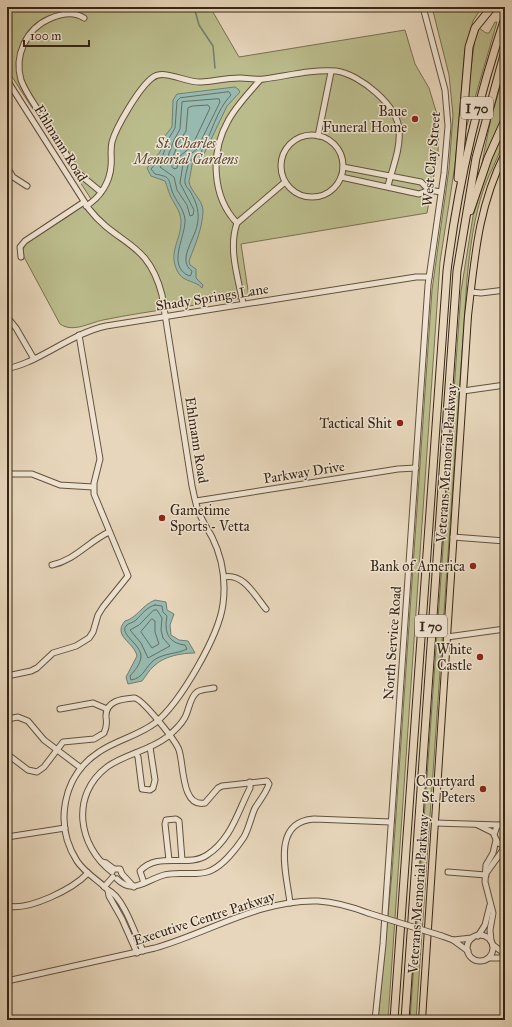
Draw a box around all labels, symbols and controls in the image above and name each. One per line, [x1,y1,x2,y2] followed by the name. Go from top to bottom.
[24,22,89,48] scale bar
[30,29,61,43] text: 100 m
[461,97,493,119] road number: I 70
[30,102,91,185] street label: Ehlmann Road
[323,103,407,136] place label: Baue Funeral Home
[419,111,444,207] street label: West Clay Street
[410,114,420,124] marker: Baue Funeral Home
[132,135,239,168] park label: St. Charles Memorial Gardens
[154,280,270,315] street label: Shady Springs Lane
[432,382,461,544] street label: Veterans Memorial Parkway
[181,396,212,485] street label: Ehlmann Road
[319,415,392,432] place label: Tactical Shit
[395,418,405,428] marker: Tactical Shit
[262,458,346,487] street label: Parkway Drive
[170,502,250,535] place label: Gametime Sports - Vetta
[157,513,167,523] marker: Gametime Sports - Vetta
[370,558,465,575] place label: Bank of America
[468,561,478,571] marker: Bank of America
[380,585,405,701] street label: North Service Road
[415,615,447,637] road number: I 70
[436,641,472,674] place label: White Castle
[475,652,485,662] marker: White Castle
[416,773,475,806] place label: Courtyard St. Peters
[478,784,488,794] marker: Courtyard St. Peters
[404,813,433,975] street label: Veterans Memorial Parkway
[131,887,278,949] street label: Executive Centre Parkway

